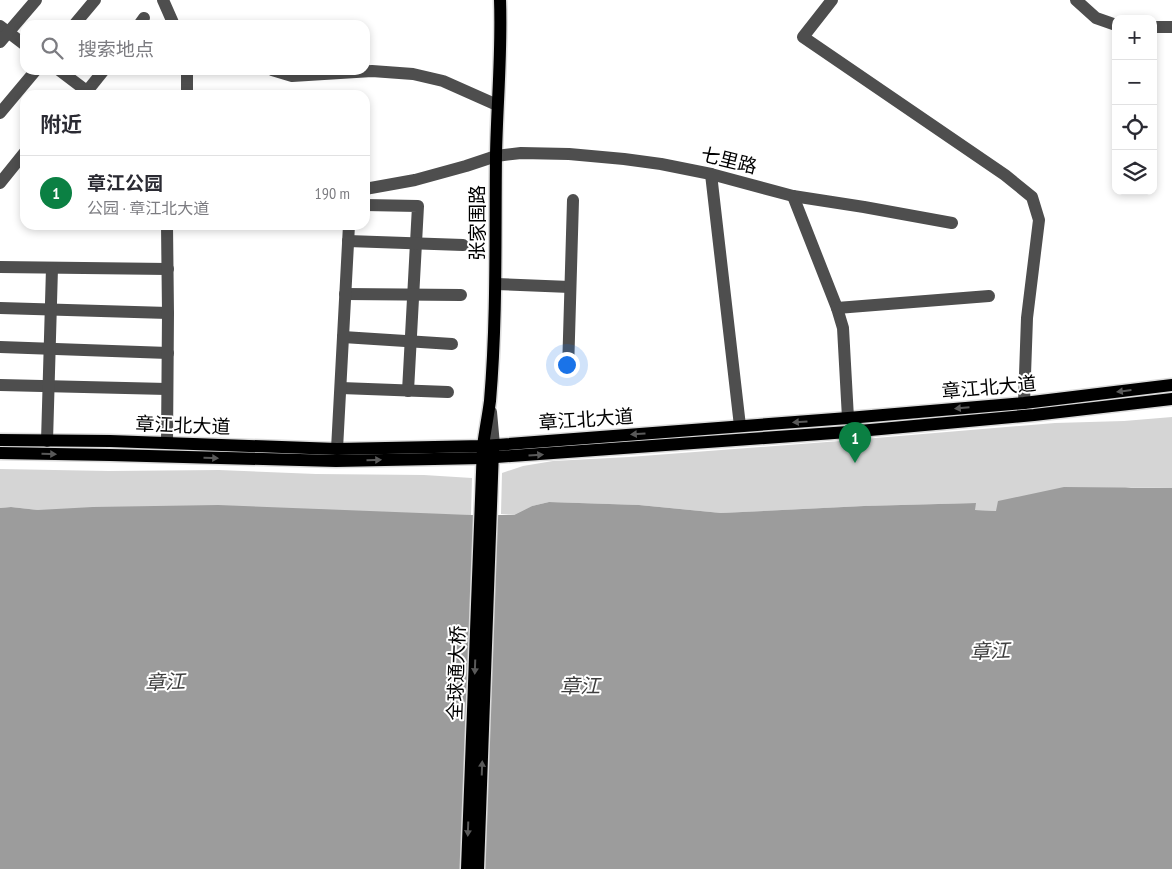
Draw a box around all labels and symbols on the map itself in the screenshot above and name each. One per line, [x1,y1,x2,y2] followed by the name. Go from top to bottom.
[698,141,760,179] street label: 七里路
[465,185,489,261] street label: 张家围路
[554,352,580,378] your location
[941,371,1037,403] street label: 章江北大道
[1115,387,1131,395] one-way arrow
[538,404,634,434] street label: 章江北大道
[954,404,970,412] one-way arrow
[135,411,231,439] street label: 章江北大道
[792,418,808,426] one-way arrow
[839,422,871,463] pin: 1
[630,430,646,438] one-way arrow
[41,450,57,458] one-way arrow
[528,450,544,458] one-way arrow
[203,454,219,462] one-way arrow
[366,456,382,464] one-way arrow
[442,625,470,721] street label: 全球通大桥
[970,637,1012,665] water label: 章江
[471,659,479,675] one-way arrow
[145,668,187,696] water label: 章江
[560,673,602,699] water label: 章江
[478,760,486,776] one-way arrow
[464,821,472,837] one-way arrow

